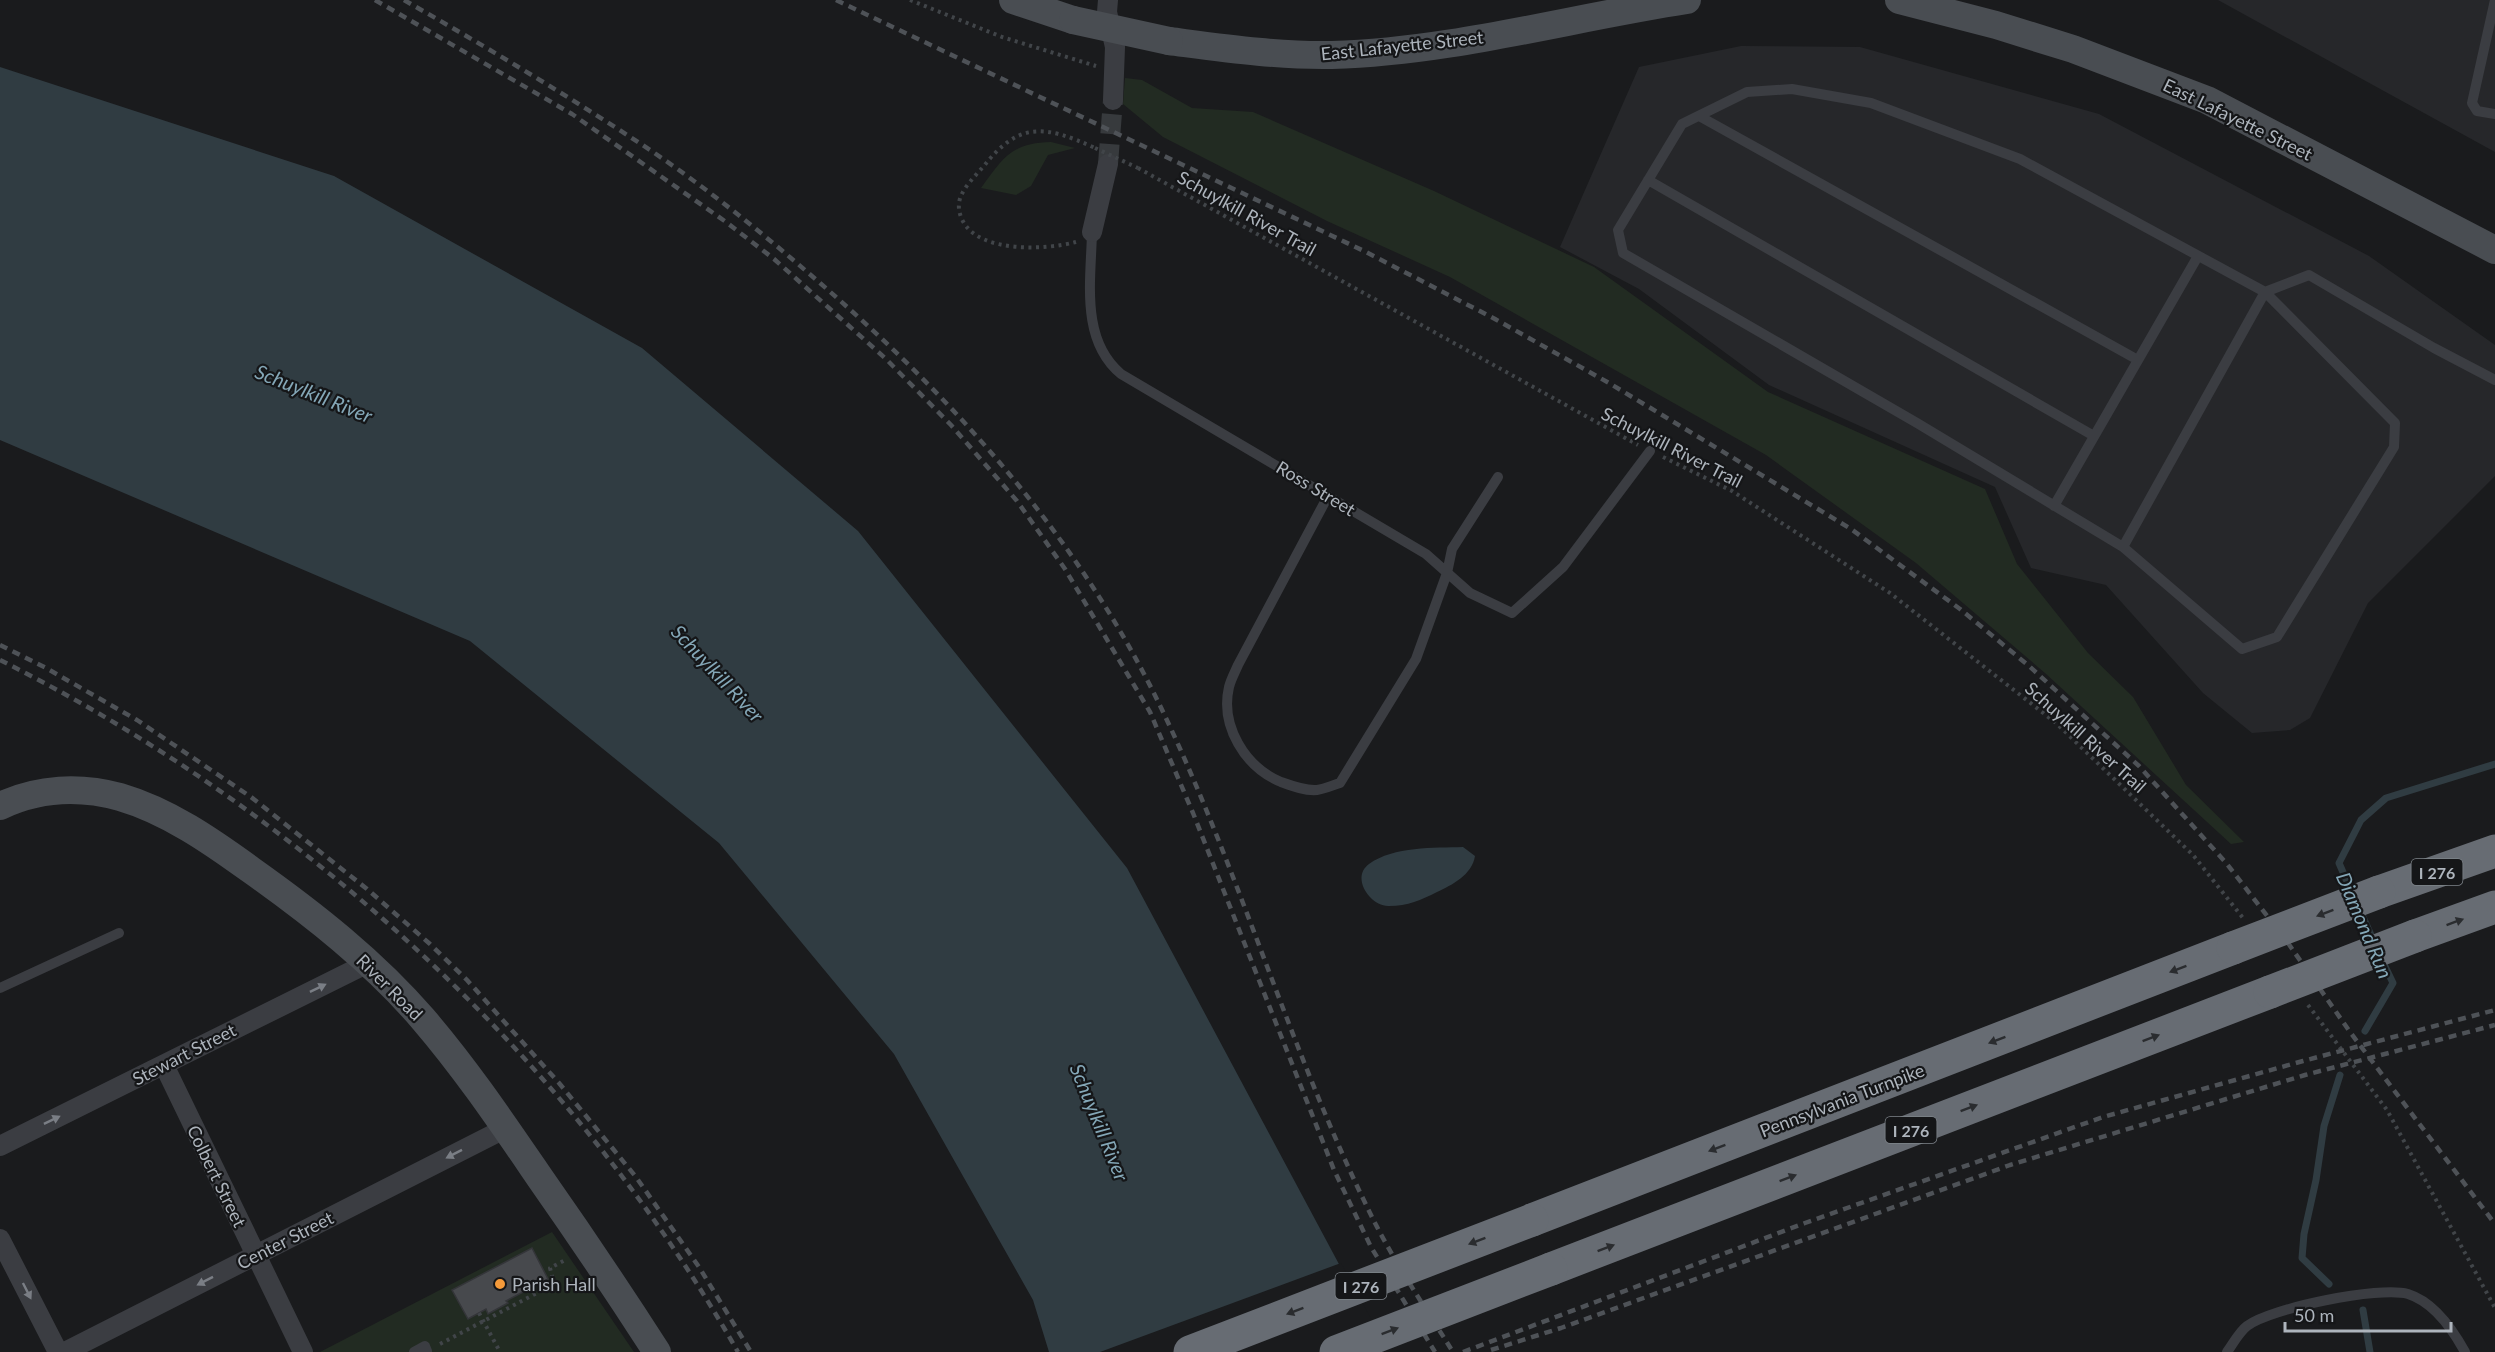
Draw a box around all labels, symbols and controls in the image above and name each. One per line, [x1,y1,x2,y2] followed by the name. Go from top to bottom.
[1320,25,1485,64] street label: East Lafayette Street
[2160,73,2317,165] street label: East Lafayette Street
[1174,166,1320,260] street label: Schuylkill River Trail
[252,359,377,428] water label: Schuylkill River
[1598,402,1746,492] street label: Schuylkill River Trail
[1272,456,1360,520] street label: Ross Street
[667,619,770,727] water label: Schuylkill River
[2021,677,2151,797] street label: Schuylkill River Trail
[2412,859,2462,885] road number: I 276
[2332,868,2398,982] water label: Diamond Run
[2316,909,2334,919] one-way arrow
[2446,916,2464,926] one-way arrow
[352,949,428,1025] street label: River Road
[2169,965,2187,975] one-way arrow
[310,983,327,992] one-way arrow
[129,1018,240,1089] street label: Stewart Street
[2143,1032,2161,1042] one-way arrow
[1987,1035,2005,1045] one-way arrow
[1757,1058,1927,1142] street label: Pennsylvania Turnpike
[1066,1060,1135,1185] water label: Schuylkill River
[1961,1102,1979,1112] one-way arrow
[44,1115,61,1125] one-way arrow
[1886,1117,1936,1143] road number: I 276
[183,1121,251,1231] street label: Colbert Street
[1708,1144,1726,1154] one-way arrow
[445,1150,462,1159] one-way arrow
[1779,1173,1797,1183] one-way arrow
[233,1206,337,1274] street label: Center Street
[1468,1236,1486,1246] one-way arrow
[1597,1243,1615,1253] one-way arrow
[512,1273,596,1295] place label: Parish Hall
[1336,1273,1386,1299] road number: I 276
[196,1276,213,1286] one-way arrow
[493,1277,507,1291] marker: Parish Hall
[22,1282,32,1299] one-way arrow
[2285,1295,2452,1333] scale bar
[2294,1304,2334,1326] text: 50 m
[1286,1307,1304,1317] one-way arrow
[1381,1326,1399,1335] one-way arrow

